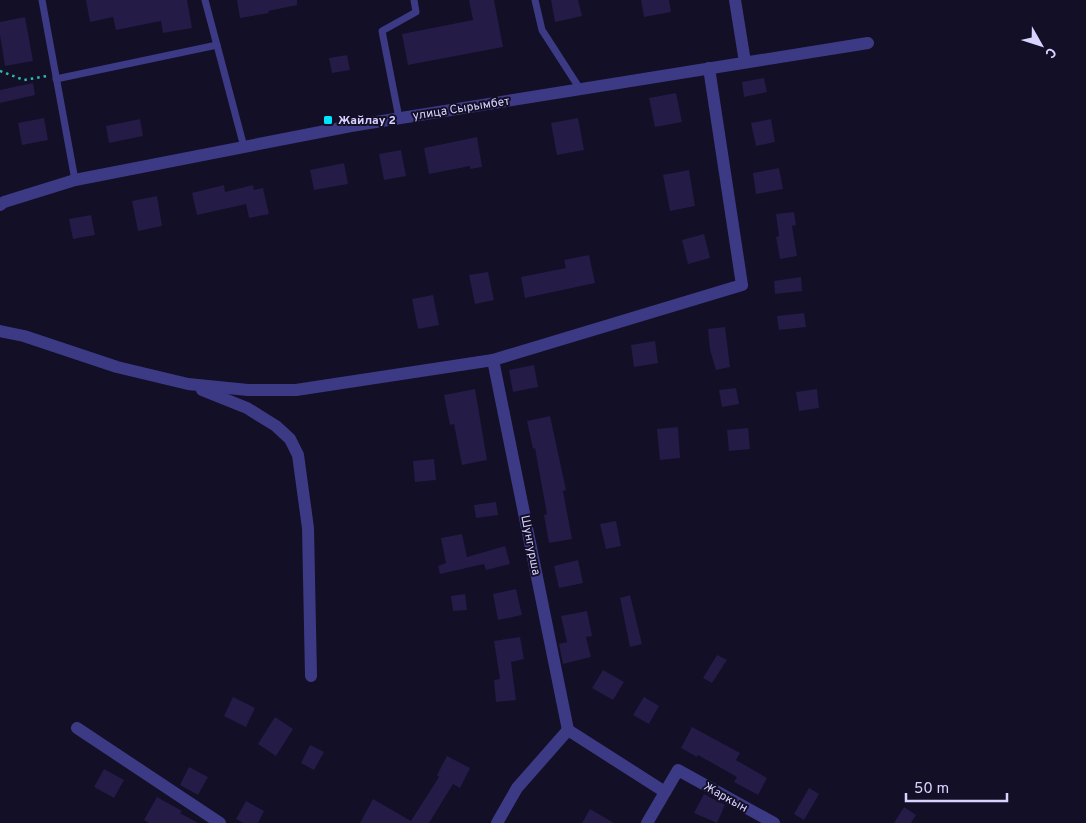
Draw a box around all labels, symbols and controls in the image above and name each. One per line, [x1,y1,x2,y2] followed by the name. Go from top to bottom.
[1016,20,1066,70] north arrow
[1040,43,1059,61] text: С
[412,93,511,125] street label: улица Сырымбет
[338,113,396,129] place label: Жайлау 2
[322,114,334,126] marker: Жайлау 2
[516,514,544,577] street label: Шунгурша
[906,770,1007,802] scale bar
[701,779,750,817] street label: Жаркын
[914,780,949,799] text: 50 m

